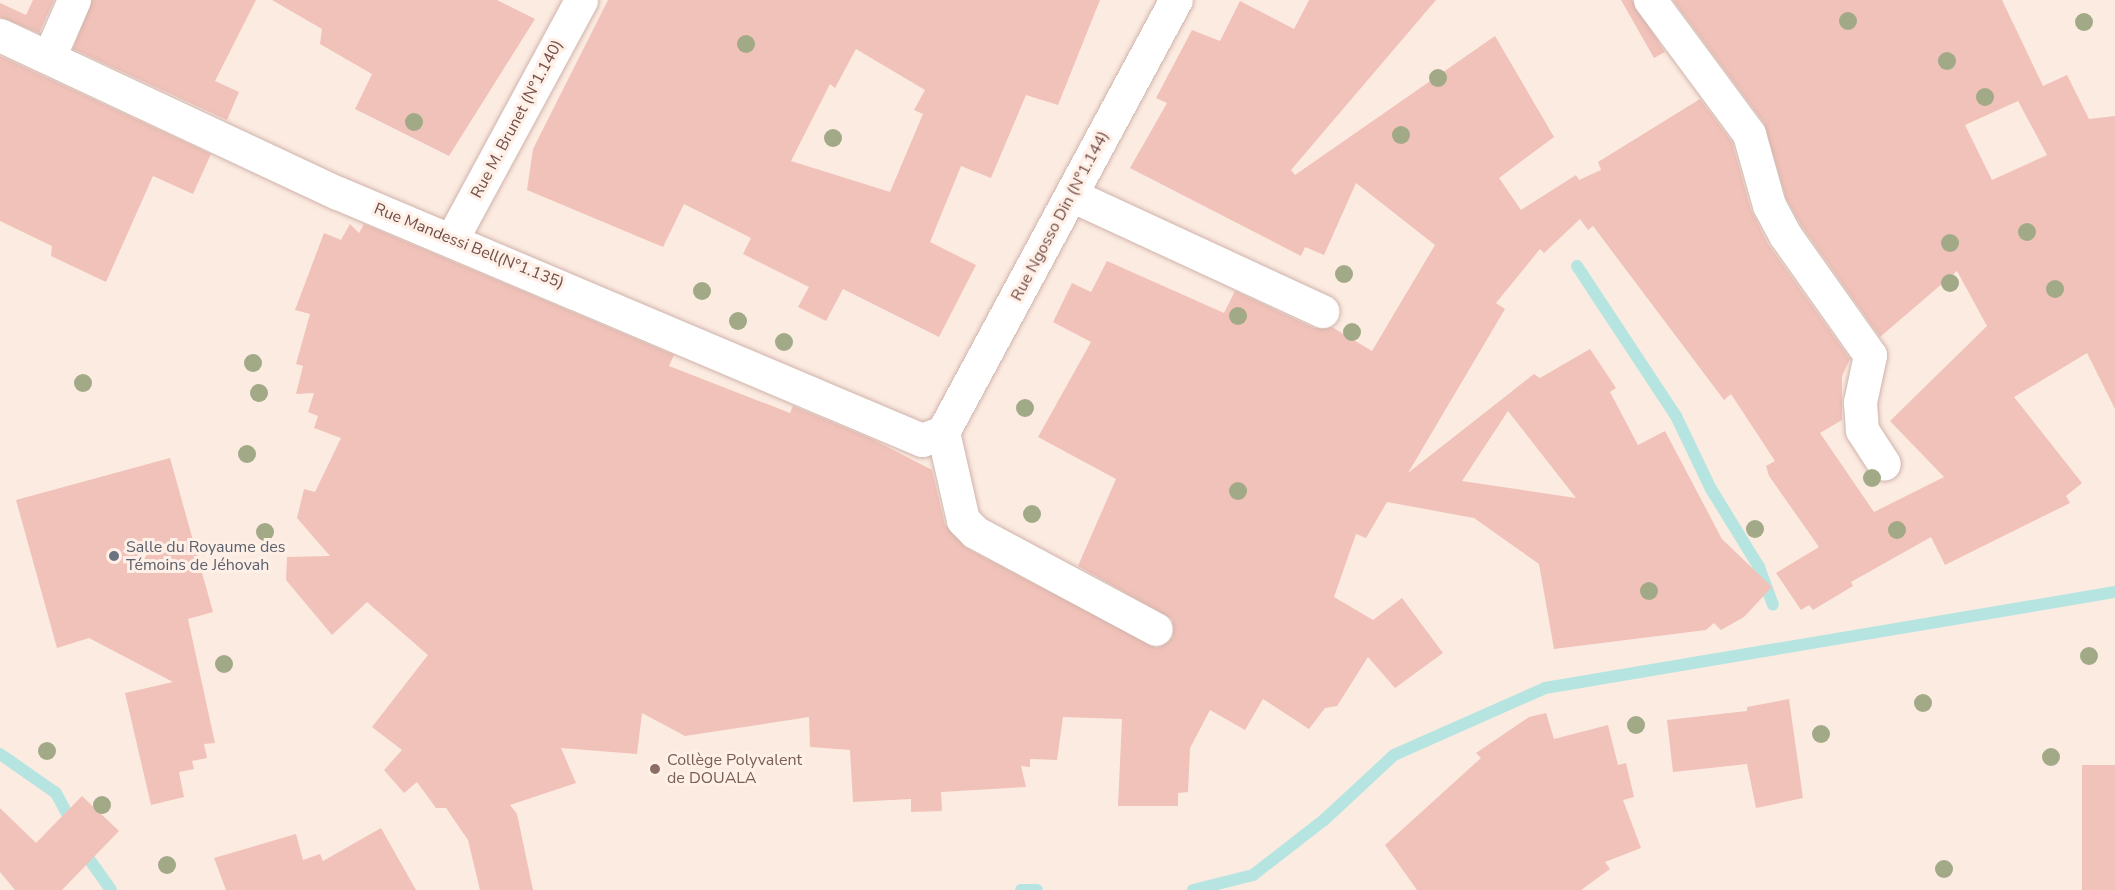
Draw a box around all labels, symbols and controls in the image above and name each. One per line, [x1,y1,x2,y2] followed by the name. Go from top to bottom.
[467,37,567,201] street label: Rue M. Brunet (N°1.140)
[1007,128,1113,304] street label: Rue Ngosso Din (N°1.144)
[371,199,567,293] street label: Rue Mandessi Bell(N°1.135)
[126,537,285,575] place label: Salle du Royaume des Témoins de Jéhovah
[107,549,121,563] marker: Salle du Royaume des Témoins de Jéhovah
[667,750,802,788] place label: Collège Polyvalent de DOUALA
[648,762,662,776] marker: Collège Polyvalent de DOUALA

